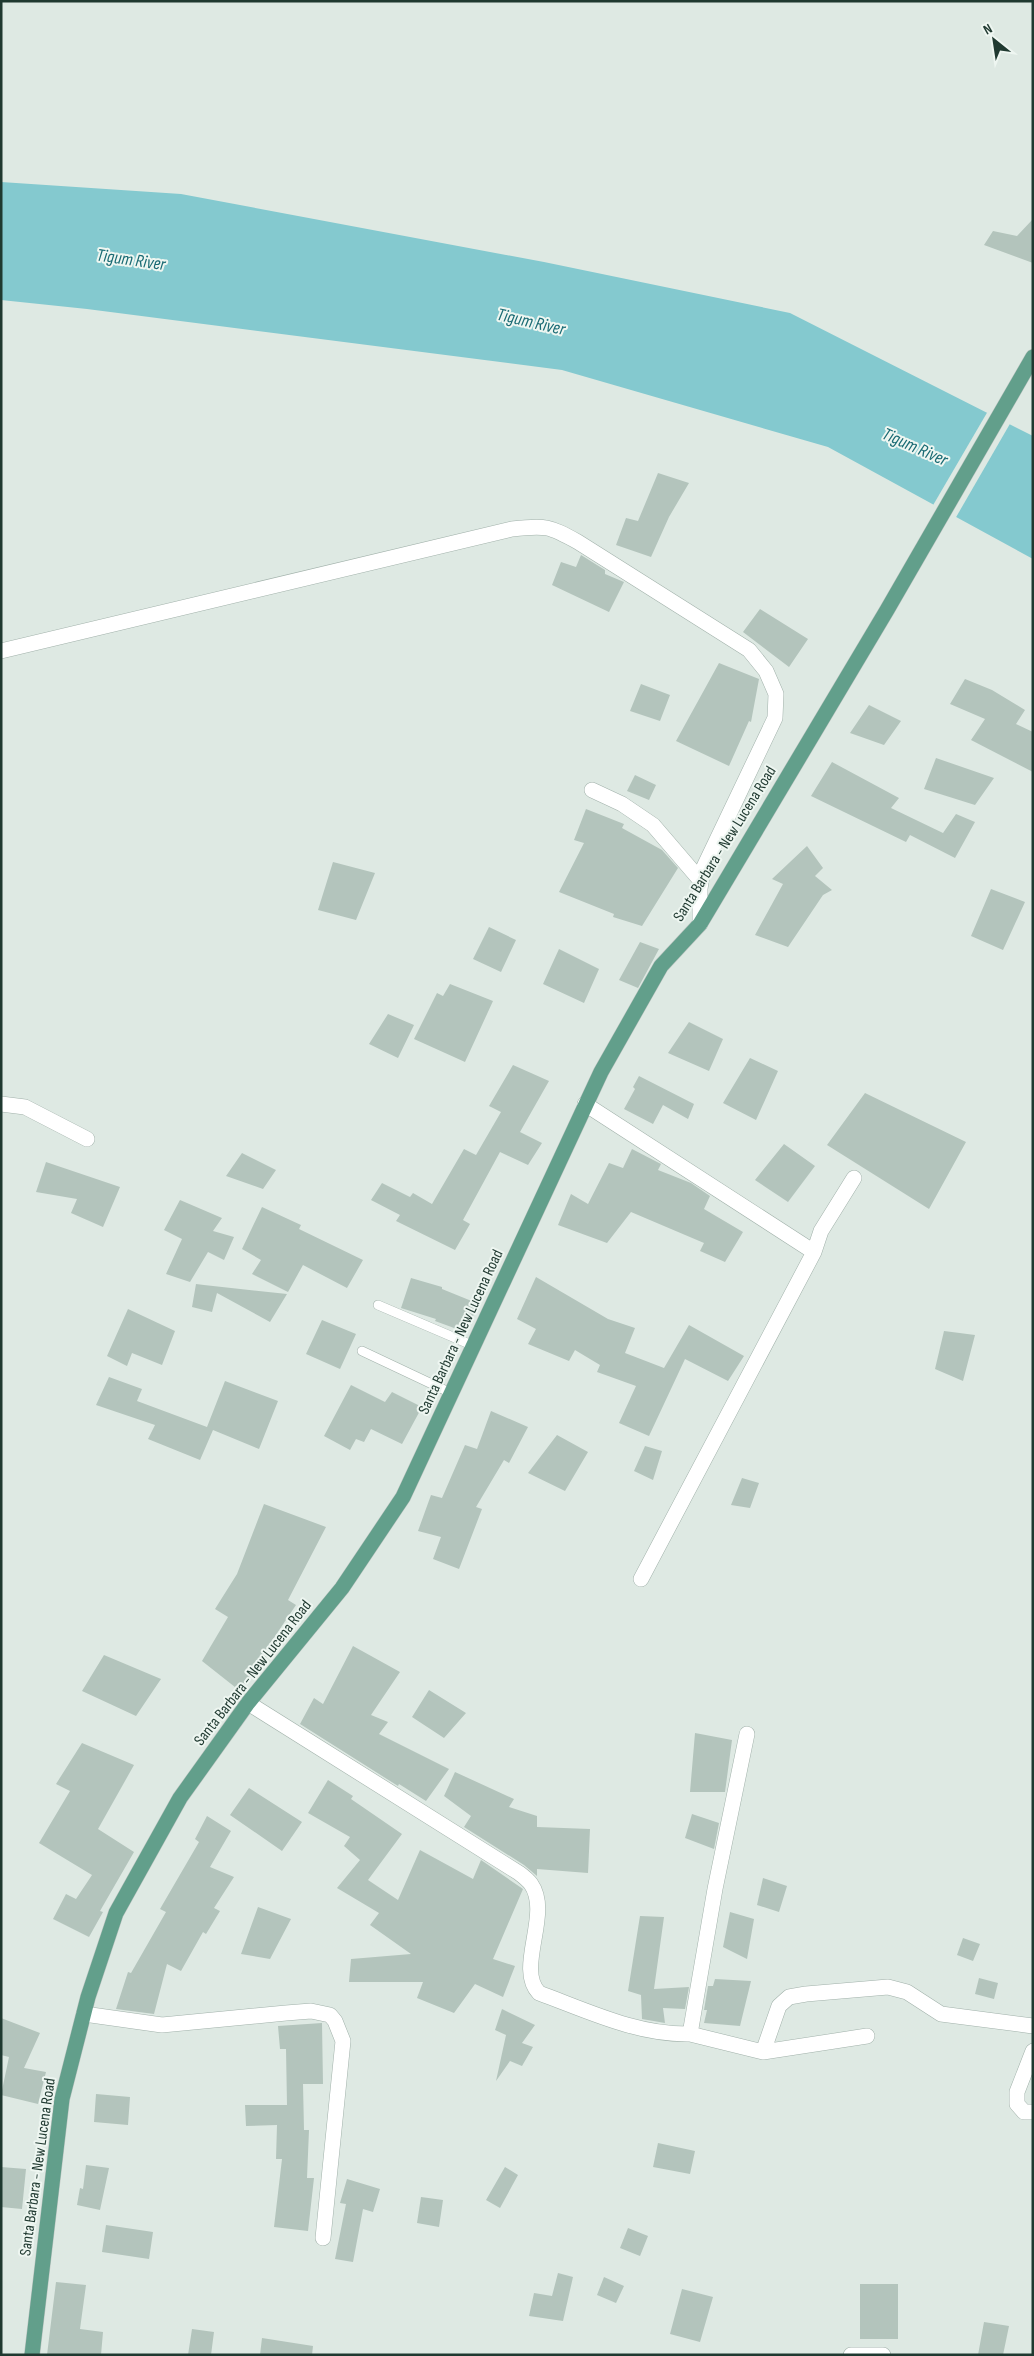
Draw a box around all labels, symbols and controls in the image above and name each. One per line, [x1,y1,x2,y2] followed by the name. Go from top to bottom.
[969,15,1019,65] north arrow
[980,20,995,38] text: N
[95,245,168,275] water label: Tigum River
[495,304,568,340] water label: Tigum River
[879,423,952,471] water label: Tigum River
[669,763,781,925] street label: Santa Barbara - New Lucena Road
[415,1247,507,1417] street label: Santa Barbara - New Lucena Road
[190,1597,316,1749] street label: Santa Barbara - New Lucena Road
[16,2077,60,2257] street label: Santa Barbara - New Lucena Road

